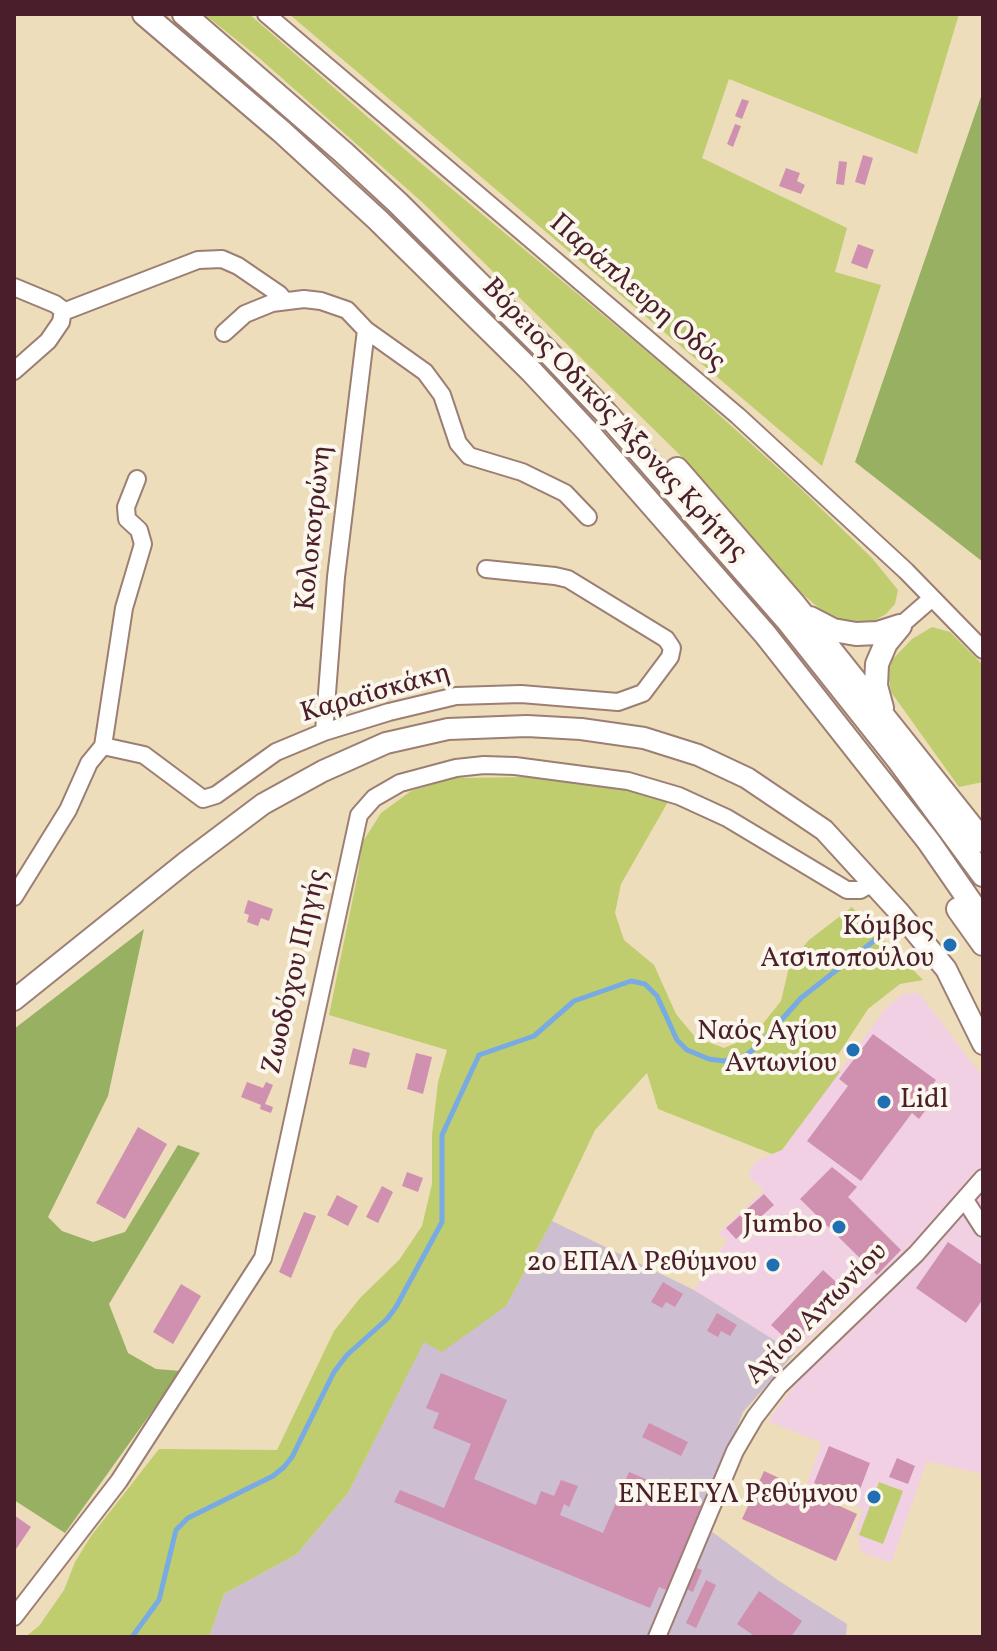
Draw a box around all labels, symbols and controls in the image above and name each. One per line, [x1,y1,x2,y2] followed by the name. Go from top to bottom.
[541,208,731,380] street label: Παράπλευρη Οδός
[473,273,753,569] street label: Βόρειος Οδικός Άξονας Κρήτης
[291,444,341,612] street label: Κολοκοτρώνη
[297,658,455,732] street label: Καραϊσκάκη
[257,866,337,1078] street label: Ζωοδόχου Πηγής
[760,912,934,978] place label: Κόμβος Ατσιποπούλου
[941,936,959,954] marker: Κόμβος Ατσιποπούλου
[697,1017,837,1083] place label: Ναός Αγίου Αντωνίου
[844,1041,862,1059] marker: Ναός Αγίου Αντωνίου
[900,1085,948,1119] place label: Lidl
[875,1093,893,1111] marker: Lidl
[743,1210,823,1244] place label: Jumbo
[830,1218,848,1236] marker: Jumbo
[740,1237,896,1393] street label: Αγίου Αντωνίου
[527,1248,757,1282] place label: 2ο ΕΠΑΛ Ρεθύμνου
[764,1256,782,1274] marker: 2ο ΕΠΑΛ Ρεθύμνου
[618,1480,858,1514] place label: ΕΝΕΕΓΥΛ Ρεθύμνου
[865,1488,883,1506] marker: ΕΝΕΕΓΥΛ Ρεθύμνου

